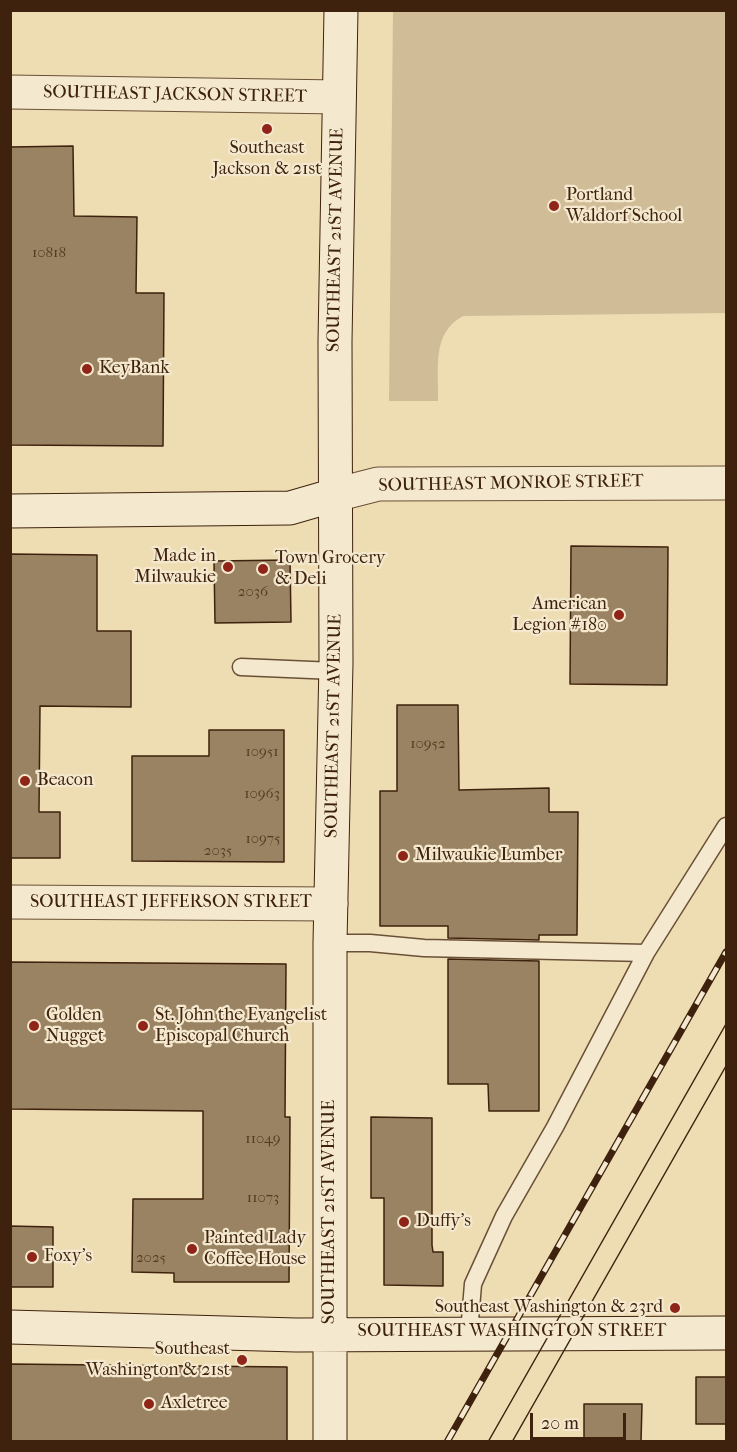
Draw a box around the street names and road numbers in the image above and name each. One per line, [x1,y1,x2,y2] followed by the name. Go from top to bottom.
[43,82,307,108] street label: SOUTHEAST JACKSON STREET
[323,128,349,352] street label: SOUTHEAST 21ST AVENUE
[378,471,644,497] street label: SOUTHEAST MONROE STREET
[321,614,347,838] street label: SOUTHEAST 21ST AVENUE
[30,892,312,914] street label: SOUTHEAST JEFFERSON STREET
[319,1100,341,1324] street label: SOUTHEAST 21ST AVENUE
[358,1321,666,1343] street label: SOUTHEAST WASHINGTON STREET

